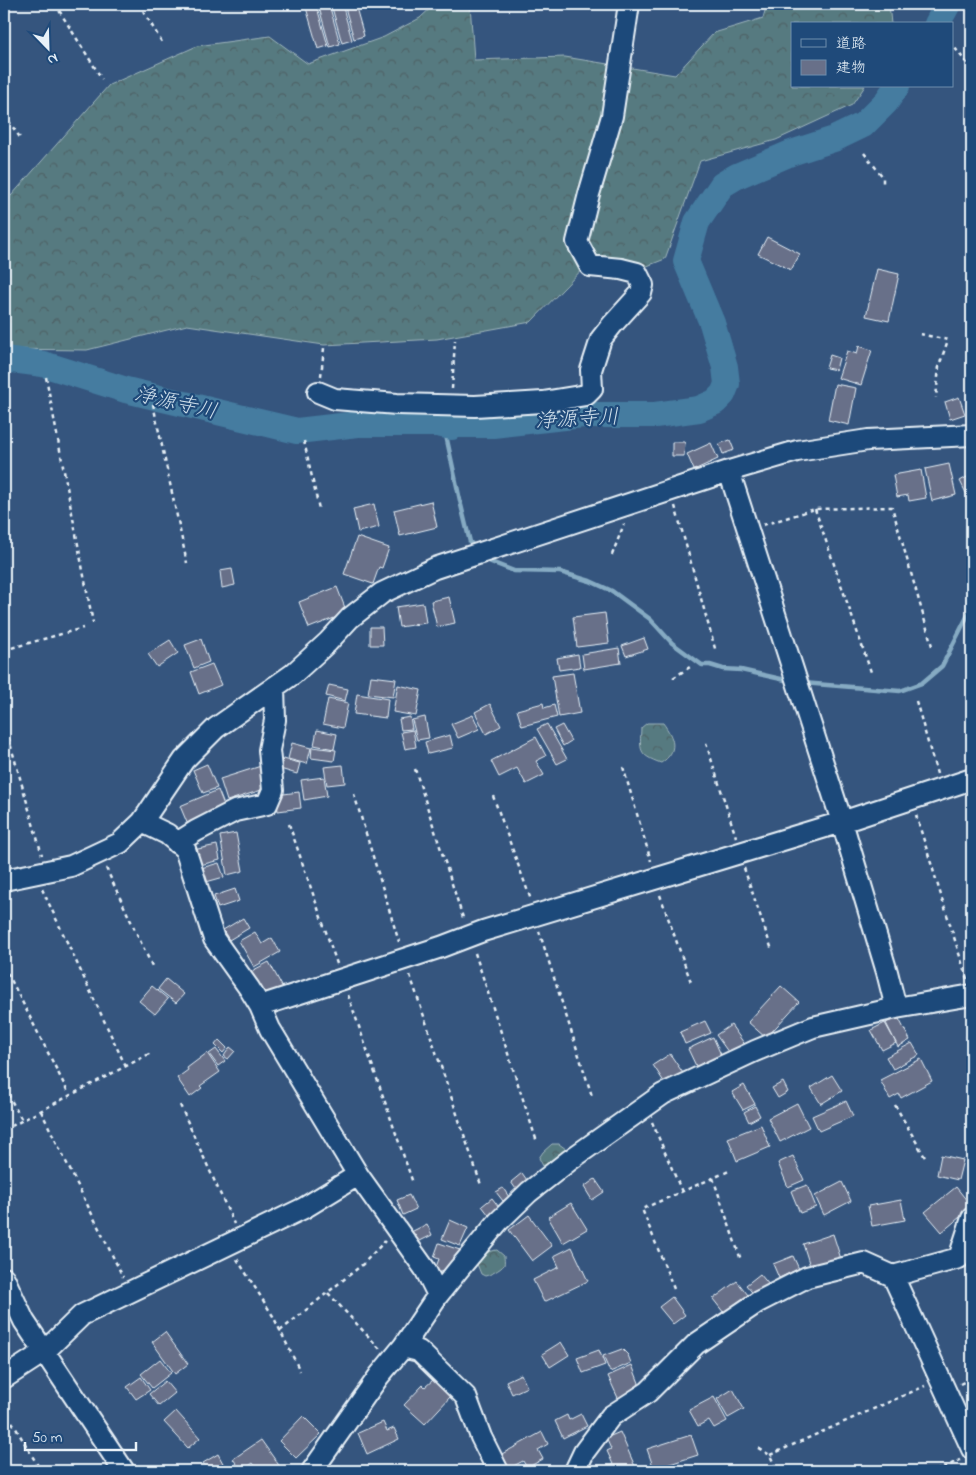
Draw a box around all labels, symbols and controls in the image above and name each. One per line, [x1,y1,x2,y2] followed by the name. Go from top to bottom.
[22,22,72,72] north arrow
[791,22,954,88] legend
[836,33,866,55] text: 道路
[44,47,61,70] text: N
[836,57,866,79] text: 建物
[131,380,220,428] water label: 浄源寺川
[534,403,620,437] water label: 浄源寺川
[25,1420,136,1452] scale bar
[32,1427,63,1449] text: 50 m

